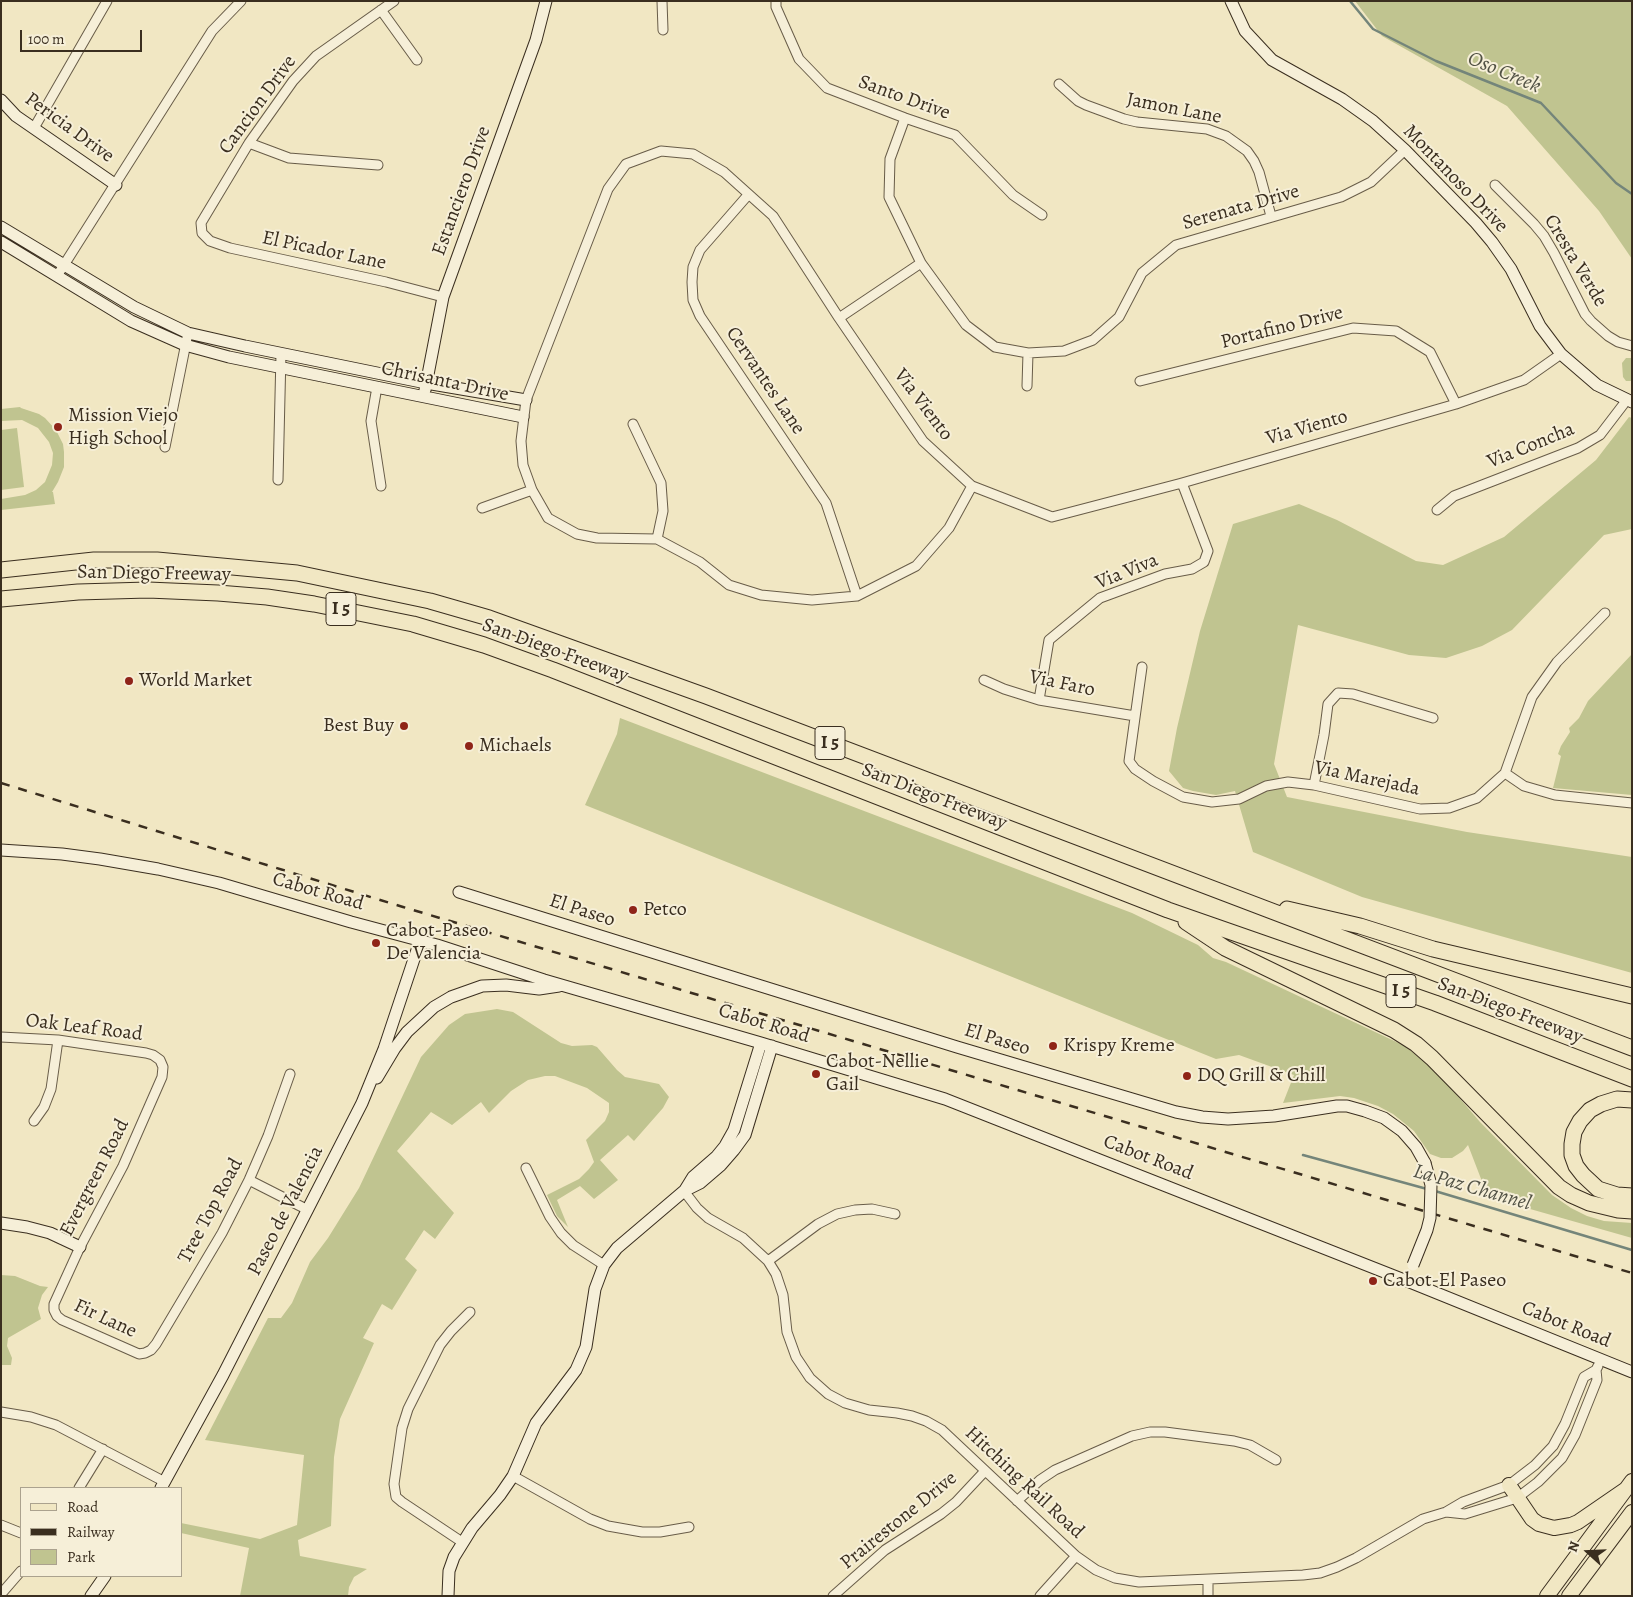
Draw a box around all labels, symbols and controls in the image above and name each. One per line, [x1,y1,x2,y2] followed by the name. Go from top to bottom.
[22,20,145,52] scale bar
[28,29,65,49] text: 100 m
[1464,46,1544,100] water label: Oso Creek
[214,51,302,159] street label: Cancion Drive
[855,70,953,126] street label: Santo Drive
[20,88,118,168] street label: Pericia Drive
[1125,88,1223,130] street label: Jamon Lane
[1397,120,1513,238] street label: Montanoso Drive
[427,123,497,259] street label: Estanciero Drive
[1180,180,1302,236] street label: Serenata Drive
[1538,211,1612,311] street label: Cresta Verde
[260,226,388,276] street label: El Picador Lane
[1218,301,1346,355] street label: Portafino Drive
[720,323,810,439] street label: Cervantes Lane
[379,357,511,407] street label: Chrisanta Drive
[888,364,958,446] street label: Via Viento
[68,404,178,451] place label: Mission Viejo High School
[1263,405,1351,451] street label: Via Viento
[1484,418,1578,474] street label: Via Concha
[52,421,64,433] marker: Mission Viejo High School
[1092,549,1162,595] street label: Via Viva
[77,561,231,587] street label: San Diego Freeway
[326,592,356,626] road number: I 5
[479,613,631,689] street label: San Diego Freeway
[1027,665,1097,703] street label: Via Faro
[139,669,252,693] place label: World Market
[123,675,135,687] marker: World Market
[323,714,394,738] place label: Best Buy
[398,720,410,732] marker: Best Buy
[815,726,845,760] road number: I 5
[479,734,552,758] place label: Michaels
[463,740,475,752] marker: Michaels
[1312,756,1422,802] street label: Via Marejada
[858,758,1010,836] street label: San Diego Freeway
[269,867,367,917] street label: Cabot Road
[546,889,618,933] street label: El Paseo
[643,898,687,922] place label: Petco
[627,904,639,916] marker: Petco
[386,919,488,966] place label: Cabot-Paseo De Valencia
[370,937,382,949] marker: Cabot-Paseo De Valencia
[1434,972,1586,1050] street label: San Diego Freeway
[1386,974,1416,1008] road number: I 5
[715,999,813,1049] street label: Cabot Road
[24,1009,144,1047] street label: Oak Leaf Road
[961,1019,1033,1061] street label: El Paseo
[1063,1034,1175,1058] place label: Krispy Kreme
[1047,1040,1059,1052] marker: Krispy Kreme
[826,1050,929,1097] place label: Cabot-Nellie Gail
[1197,1064,1325,1088] place label: DQ Grill & Chill
[810,1068,822,1080] marker: Cabot-Nellie Gail
[1181,1070,1193,1082] marker: DQ Grill & Chill
[55,1115,135,1241] street label: Evergreen Road
[1100,1130,1196,1186] street label: Cabot Road
[243,1142,329,1280] street label: Paseo de Valencia
[173,1154,249,1268] street label: Tree Top Road
[1410,1159,1534,1217] water label: La Paz Channel
[1383,1269,1506,1293] place label: Cabot-El Paseo
[1367,1275,1379,1287] marker: Cabot-El Paseo
[70,1294,140,1344] street label: Fir Lane
[1518,1296,1614,1354] street label: Cabot Road
[959,1422,1089,1544] street label: Hitching Rail Road
[836,1467,962,1575] street label: Prairestone Drive
[20,1487,182,1577] legend
[67,1497,98,1517] text: Road
[67,1522,114,1542] text: Railway
[1563,1527,1613,1577] north arrow
[1563,1539,1584,1555] text: N
[67,1547,95,1567] text: Park

